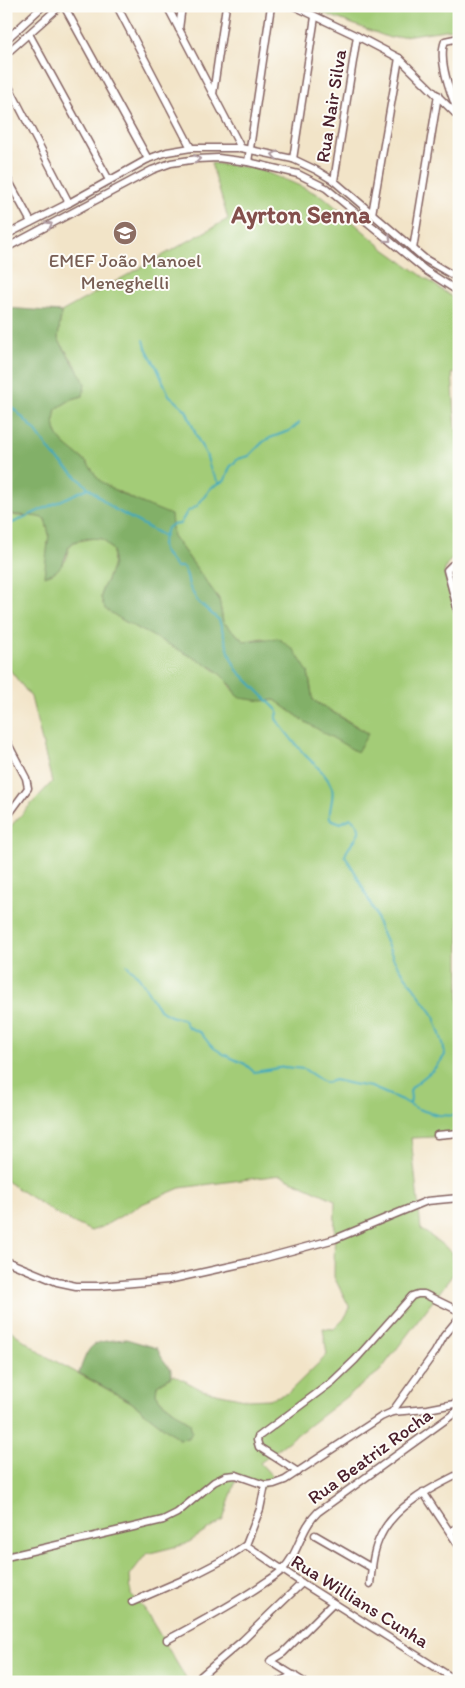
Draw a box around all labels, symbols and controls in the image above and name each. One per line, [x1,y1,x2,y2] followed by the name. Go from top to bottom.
[311,47,351,164] street label: Rua Nair Silva
[271,151,280,161] one-way arrow
[193,154,201,165] one-way arrow
[230,200,371,230] district label: Ayrton Senna
[112,220,138,246] school or university icon: EMEF João Manoel Meneghelli
[44,221,53,231] one-way arrow
[383,233,392,242] one-way arrow
[49,249,202,294] place label: EMEF João Manoel Meneghelli
[303,1403,437,1509] street label: Rua Beatriz Rocha
[287,1549,433,1653] street label: Rua Willians Cunha

